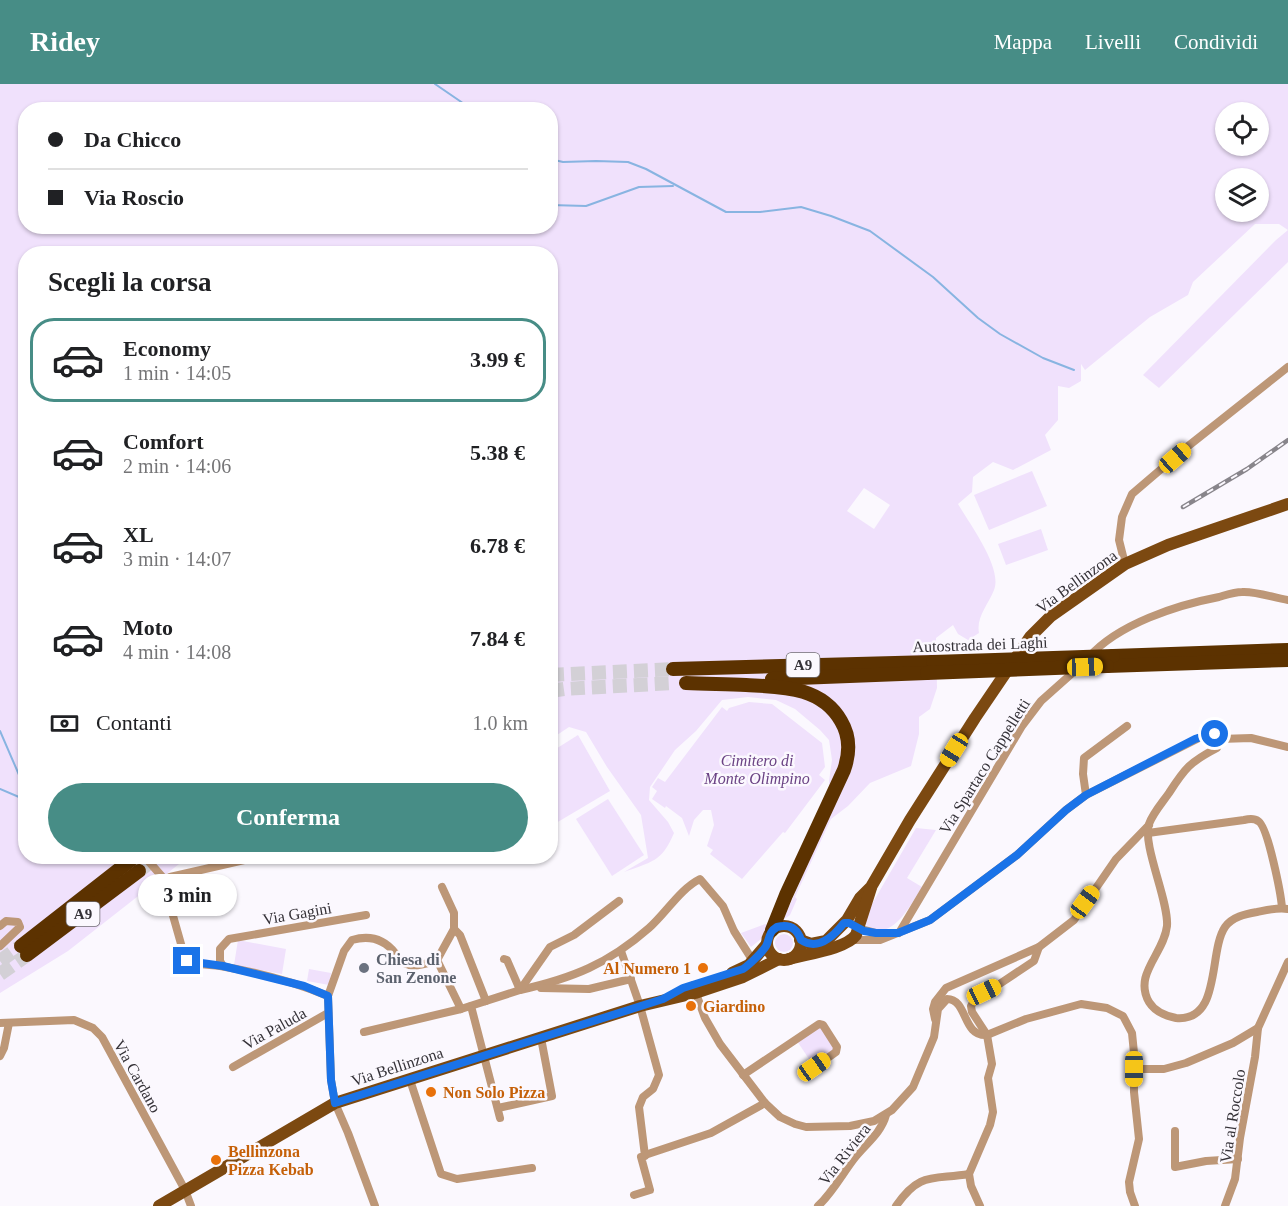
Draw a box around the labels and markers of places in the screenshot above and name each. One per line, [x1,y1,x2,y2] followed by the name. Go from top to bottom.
[376,951,456,986] place label: Chiesa di San Zenone
[603,960,691,977] place label: Al Numero 1
[357,961,371,975] marker: Chiesa di San Zenone
[696,961,710,975] marker: Al Numero 1
[703,998,765,1015] place label: Giardino
[684,999,698,1013] marker: Giardino
[443,1084,545,1101] place label: Non Solo Pizza
[424,1085,438,1099] marker: Non Solo Pizza
[228,1143,314,1178] place label: Bellinzona Pizza Kebab
[209,1153,223,1167] marker: Bellinzona Pizza Kebab

